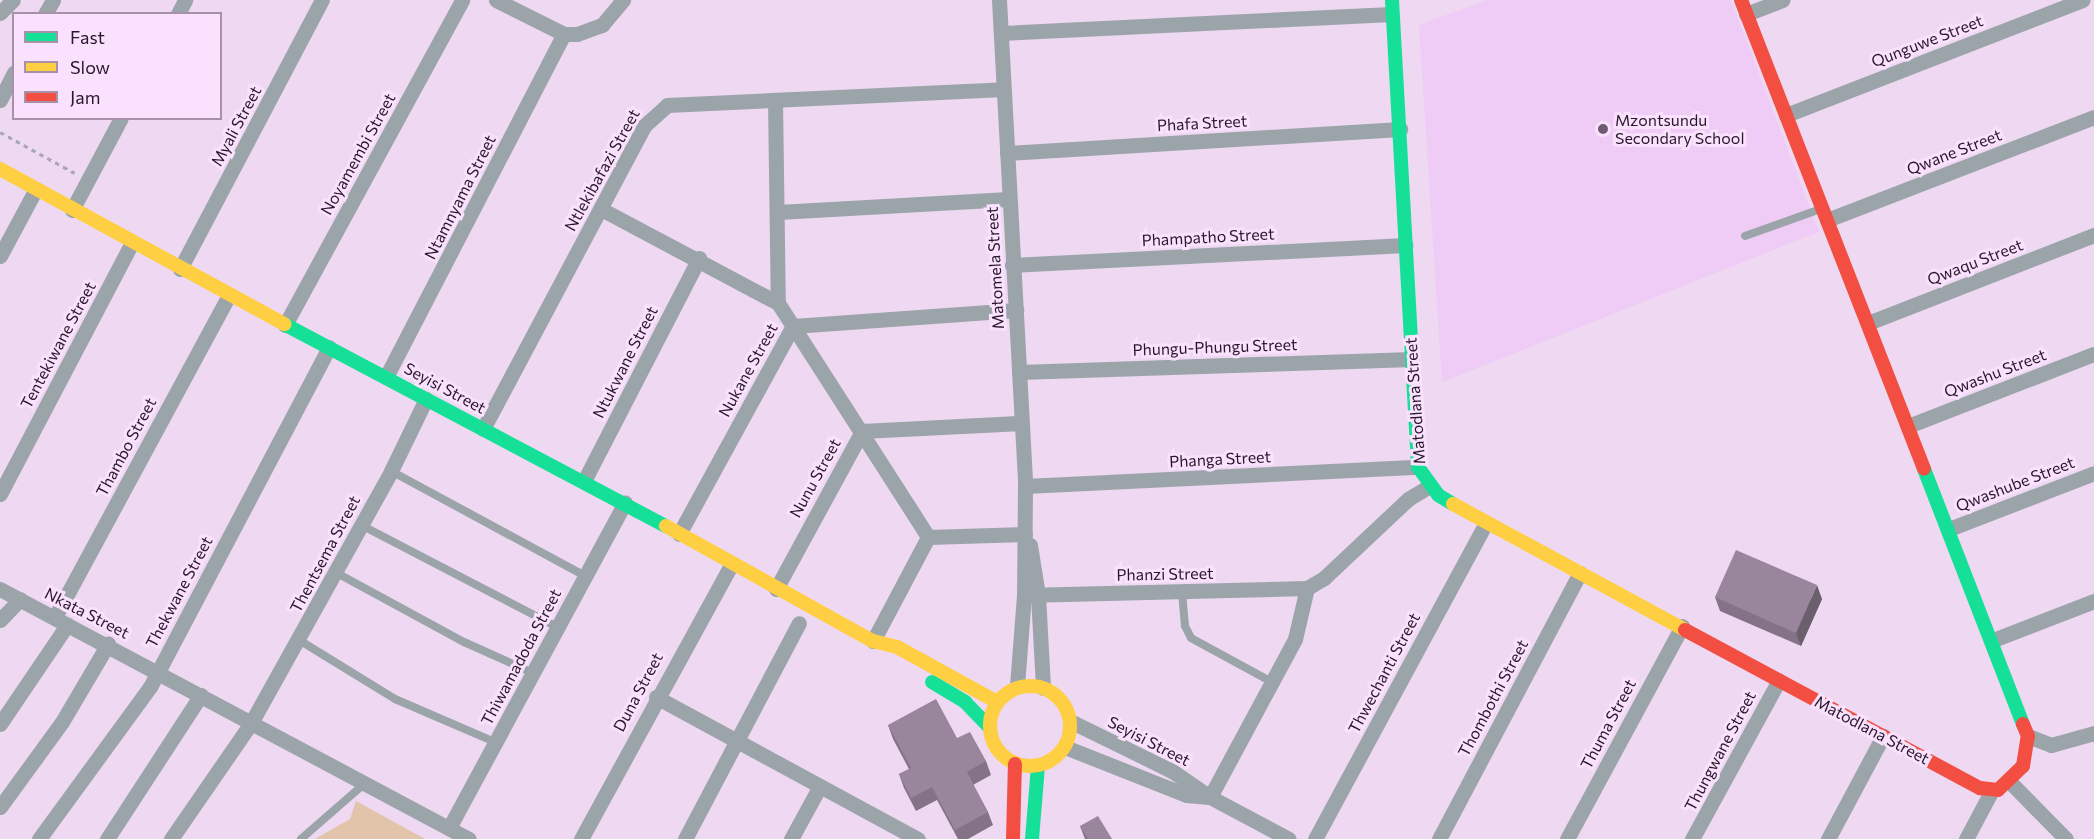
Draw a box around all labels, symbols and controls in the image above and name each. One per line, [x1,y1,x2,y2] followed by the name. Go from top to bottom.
[1868,11,1986,71] street label: Qunguwe Street
[12,12,222,120] legend
[70,26,105,48] text: Fast
[70,56,110,78] text: Slow
[207,83,265,169] street label: Myali Street
[70,86,100,108] text: Jam
[317,90,399,218] street label: Noyamembi Street
[560,106,644,234] street label: Ntlekibafazi Street
[1615,110,1744,148] place label: Mzontsundu Secondary School
[1156,111,1248,135] street label: Phafa Street
[1596,122,1610,136] marker: Mzontsundu Secondary School
[1904,125,2004,179] street label: Qwane Street
[420,132,500,262] street label: Ntamnyama Street
[982,206,1008,330] street label: Matomela Street
[1141,224,1275,250] street label: Phampatho Street
[1925,235,2025,289] street label: Qwaqu Street
[16,278,100,412] street label: Tentekiwane Street
[588,303,662,421] street label: Ntukwane Street
[714,320,782,420] street label: Nukane Street
[1132,335,1298,359] street label: Phungu-Phungu Street
[1401,337,1429,465] street label: Matodlana Street
[1941,345,2049,401] street label: Qwashu Street
[401,358,489,418] street label: Seyisi Street
[92,394,160,500] street label: Thambo Street
[785,435,845,521] street label: Nunu Street
[1169,447,1271,471] street label: Phanga Street
[1953,453,2077,515] street label: Qwashube Street
[286,492,364,616] street label: Thentsema Street
[142,533,216,651] street label: Thekwane Street
[1116,564,1214,584] street label: Phanzi Street
[42,583,132,643] street label: Nkata Street
[477,586,565,728] street label: Thiwamadoda Street
[1344,609,1424,737] street label: Thwechanti Street
[1454,636,1532,760] street label: Thombothi Street
[609,649,667,735] street label: Duna Street
[1576,676,1640,772] street label: Thuma Street
[1680,688,1760,814] street label: Thungwane Street
[1811,692,1933,768] street label: Matodlana Street
[1105,712,1193,770] street label: Seyisi Street

